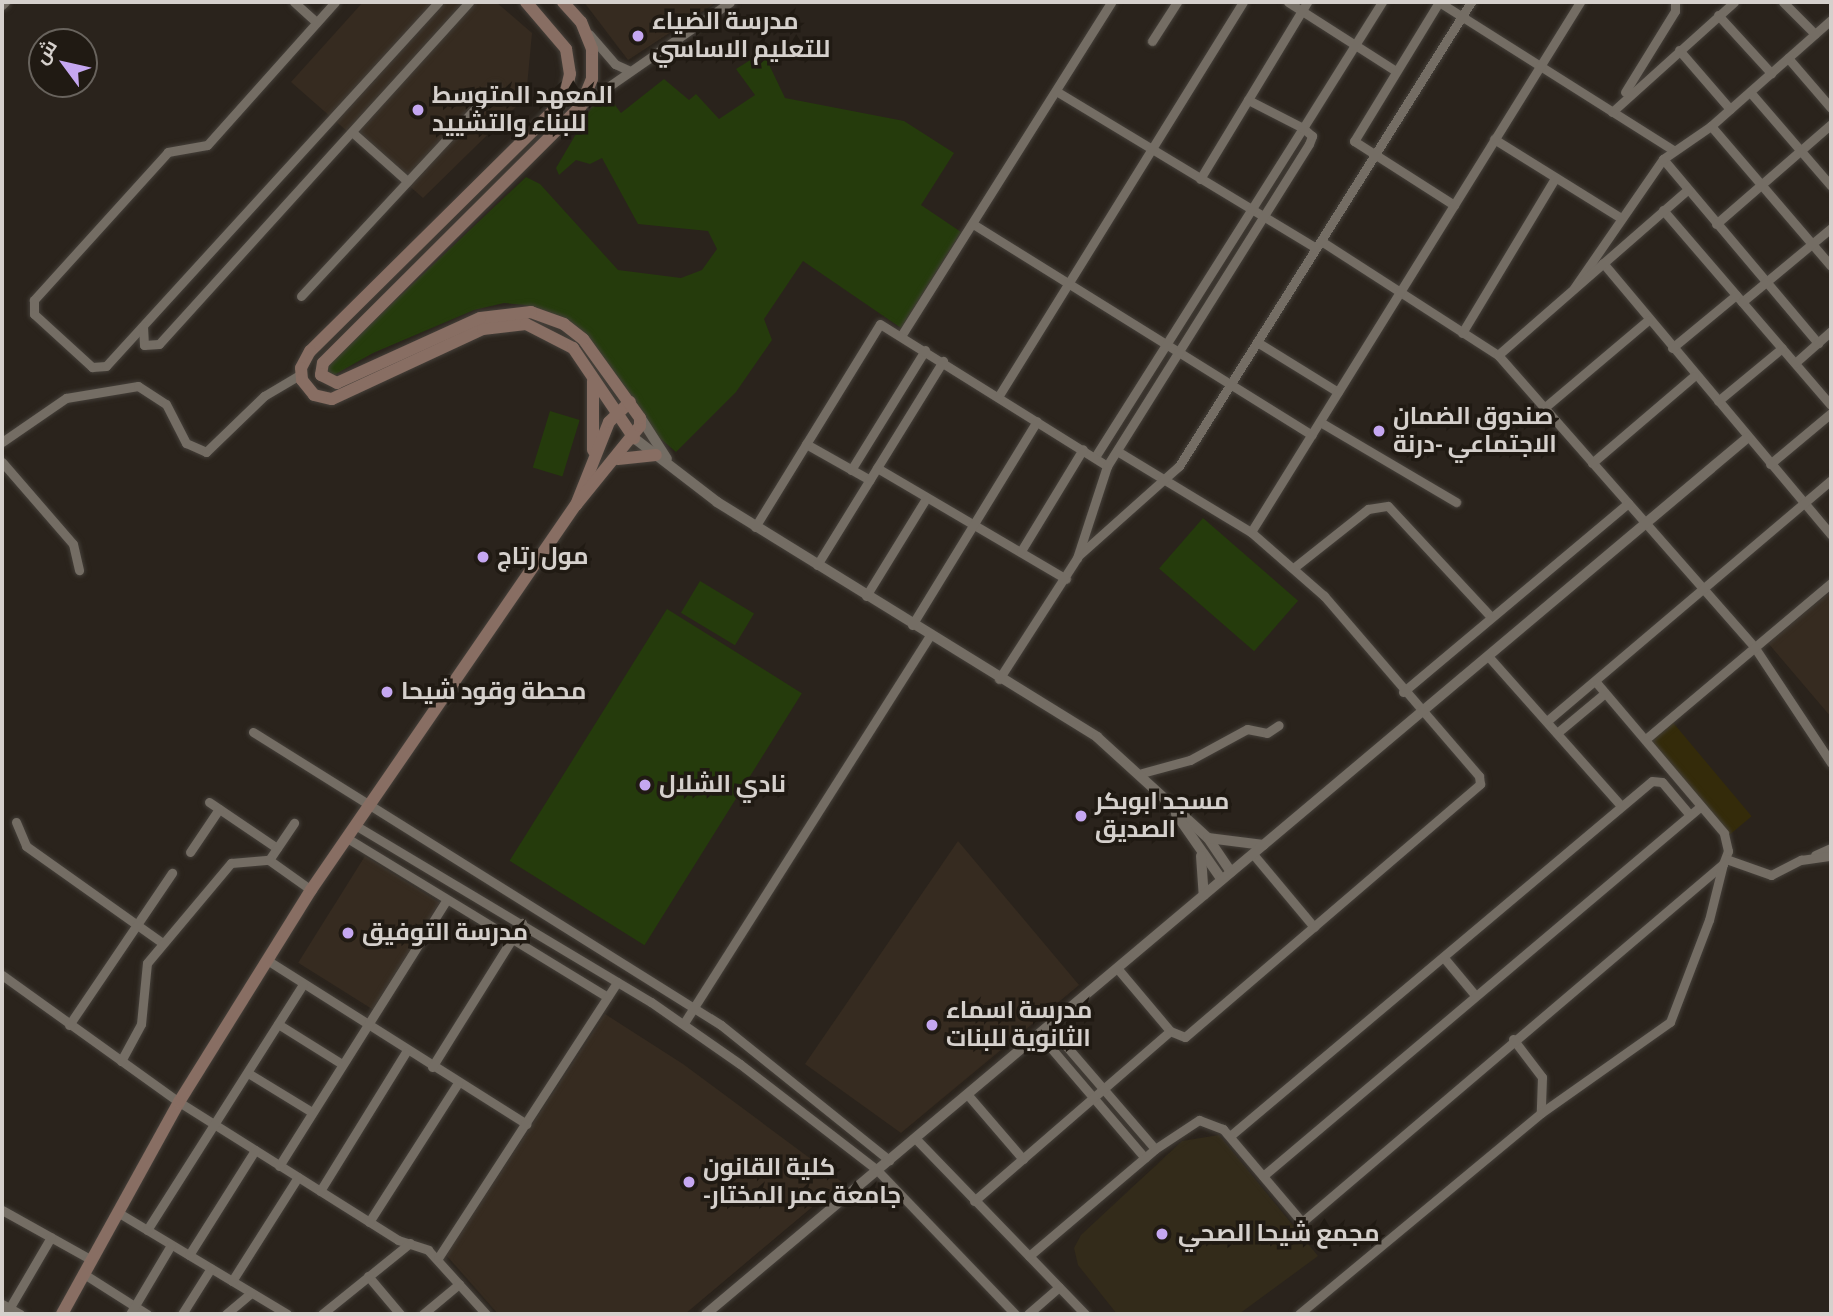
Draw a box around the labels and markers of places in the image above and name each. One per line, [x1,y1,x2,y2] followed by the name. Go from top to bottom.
[652,8,830,64] place label: مدرسة الضياء للتعليم الاساسي
[630,28,646,44] marker: مدرسة الضياء للتعليم الاساسي
[432,82,613,138] place label: المعهد المتوسط للبناء والتشييد
[410,102,426,118] marker: المعهد المتوسط للبناء والتشييد
[1393,403,1557,459] place label: صندوق الضمان الاجتماعي -درنة
[1371,423,1387,439] marker: صندوق الضمان الاجتماعي -درنة
[497,543,589,571] place label: مول رتاج
[475,549,491,565] marker: مول رتاج
[401,678,586,706] place label: محطة وقود شيحا
[379,684,395,700] marker: محطة وقود شيحا
[659,771,786,799] place label: نادي الشلال
[637,777,653,793] marker: نادي الشلال
[1095,788,1229,844] place label: مسجد ابوبكر الصديق
[1073,808,1089,824] marker: مسجد ابوبكر الصديق
[362,919,528,947] place label: مدرسة التوفيق
[340,925,356,941] marker: مدرسة التوفيق
[946,997,1092,1053] place label: مدرسة اسماء الثانوية للبنات
[924,1017,940,1033] marker: مدرسة اسماء الثانوية للبنات
[703,1154,901,1210] place label: كلية القانون -جامعة عمر المختار
[681,1174,697,1190] marker: كلية القانون -جامعة عمر المختار
[1178,1220,1380,1248] place label: مجمع شيحا الصحي
[1152,1224,1172,1244] marker: مجمع شيحا الصحي

